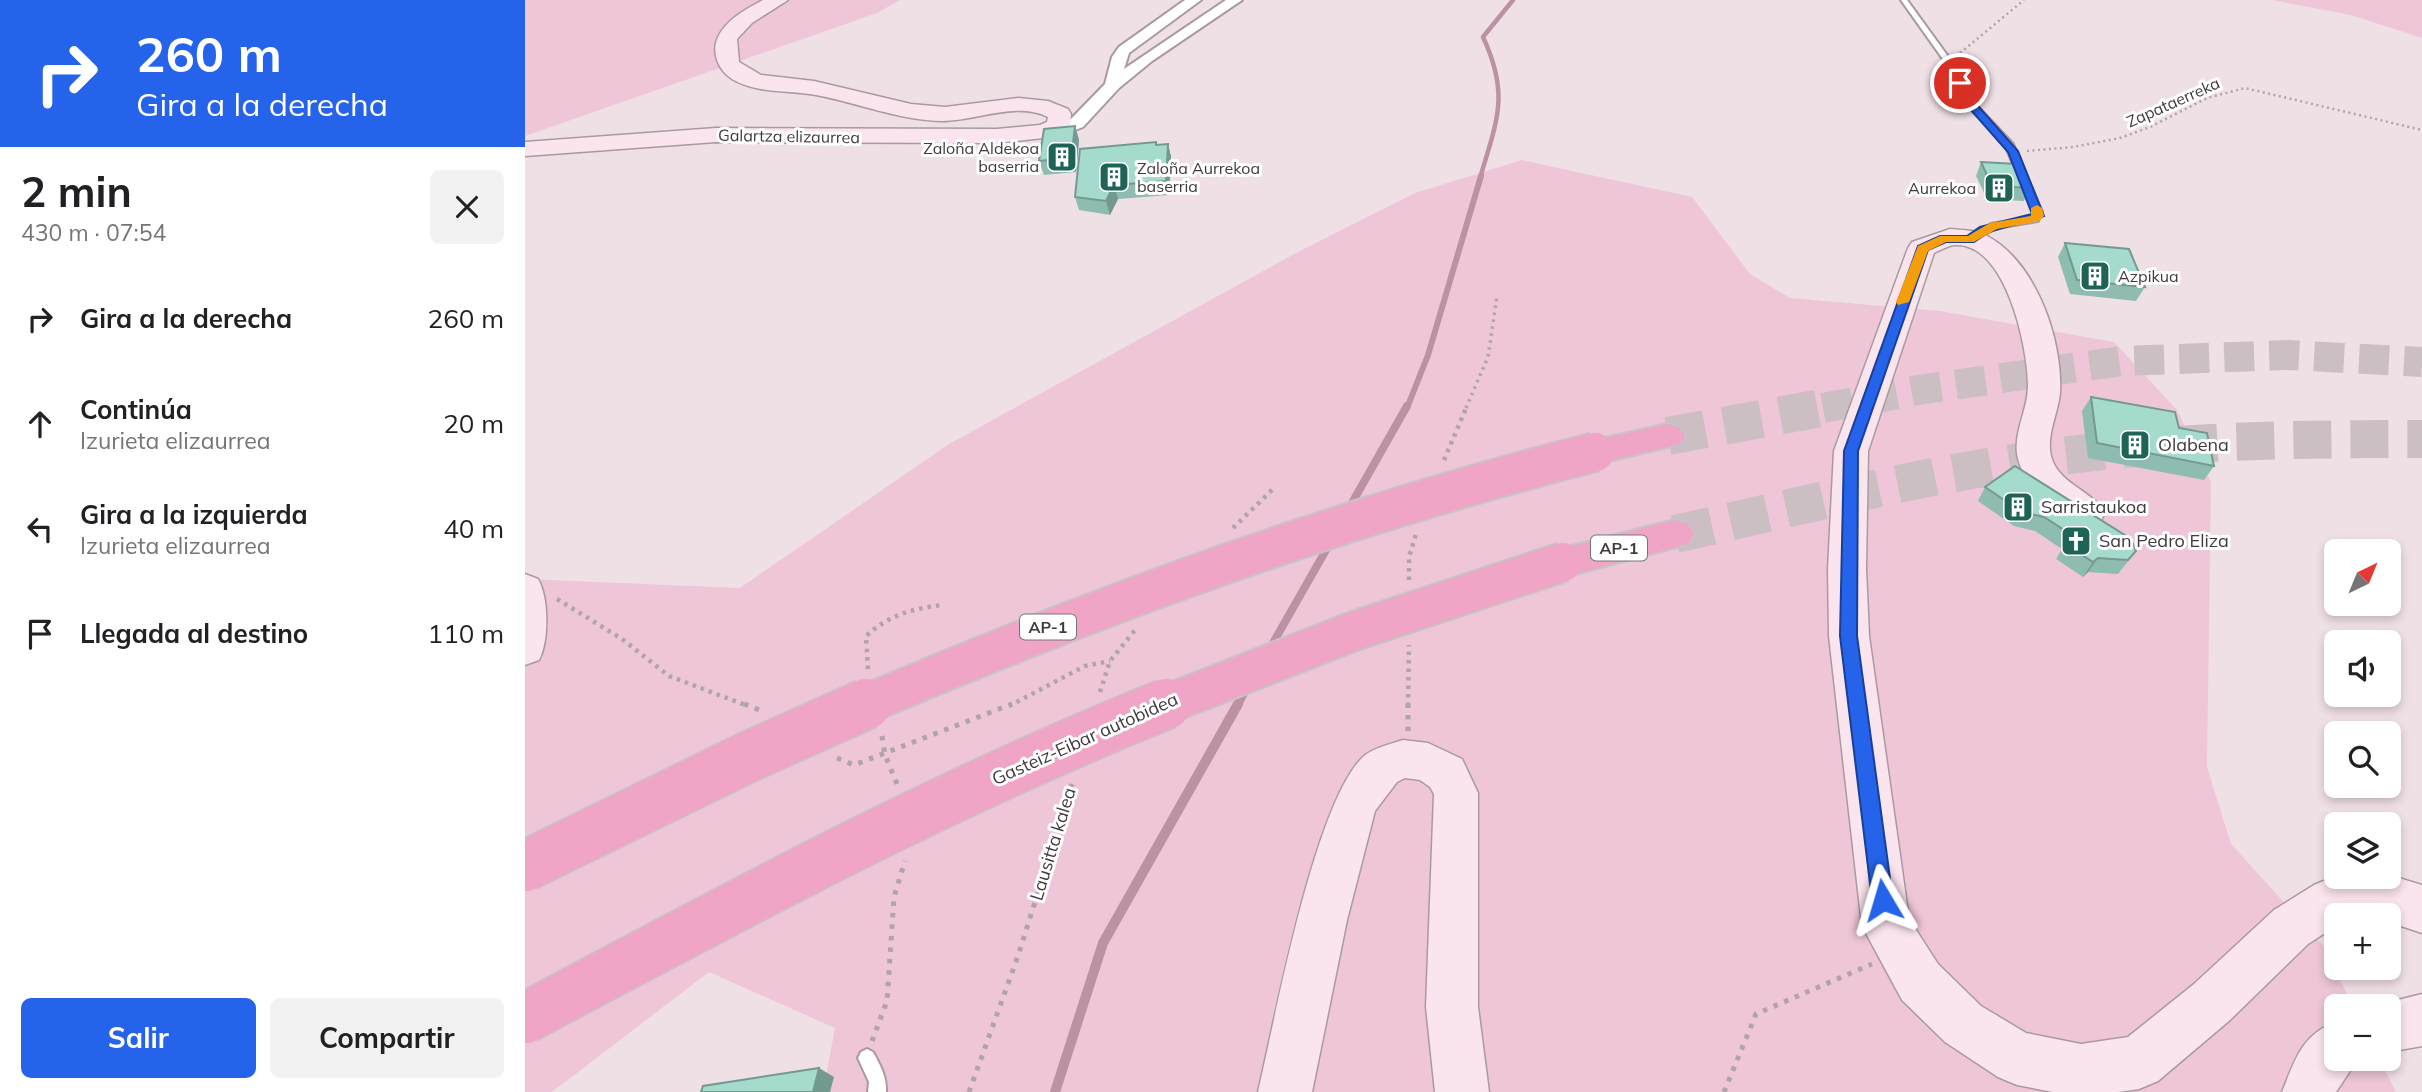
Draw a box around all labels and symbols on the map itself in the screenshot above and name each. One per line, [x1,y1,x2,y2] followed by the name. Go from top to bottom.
[1930,53,1990,113] pin
[2123,73,2223,131] street label: Zapataerreka
[718,125,860,147] street label: Galartza elizaurrea
[923,138,1039,176] place label: Zaloña Aldekoa baserria
[1045,140,1079,174] building icon: Zaloña Aldekoa baserria
[1137,158,1260,196] place label: Zaloña Aurrekoa baserria
[1097,160,1131,194] building icon: Zaloña Aurrekoa baserria
[1982,171,2016,205] building icon: Aurrekoa
[1908,178,1976,198] place label: Aurrekoa
[2078,259,2112,293] building icon: Azpikua
[2118,266,2179,286] place label: Azpikua
[2118,428,2152,462] building icon: Olabena
[2158,433,2229,456] place label: Olabena
[2001,490,2035,524] building icon: Sarristaukoa
[2041,495,2147,518] place label: Sarristaukoa
[2059,524,2093,558] church icon: San Pedro Eliza
[2099,529,2229,552] place label: San Pedro Eliza
[1591,536,1647,561] road number: AP-1
[2324,539,2401,616] north arrow
[1020,614,1076,640] road number: AP-1
[988,687,1181,790] street label: Gasteiz-Eibar autobidea
[1024,785,1081,903] street label: Lausitta kalea
[1846,863,1920,937] position arrow

